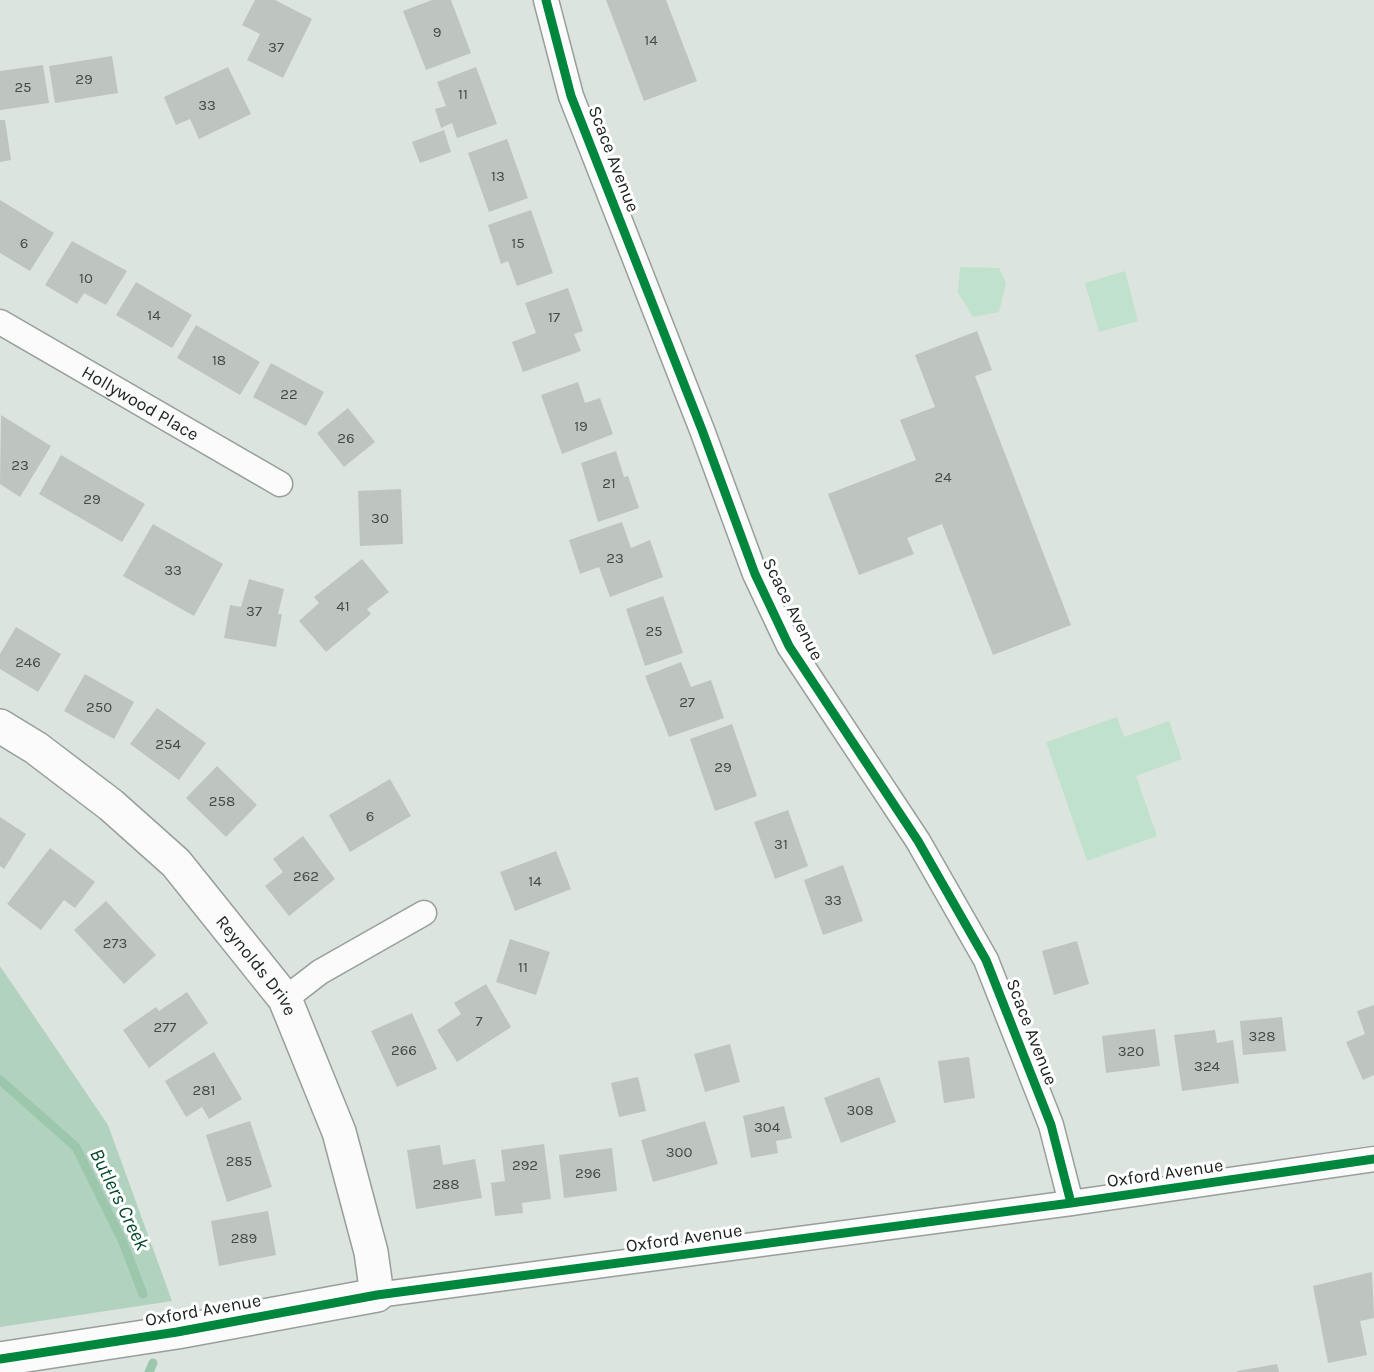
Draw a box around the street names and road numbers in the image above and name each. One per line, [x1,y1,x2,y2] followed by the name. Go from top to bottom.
[584,103,644,215] street label: Scace Avenue
[78,361,203,446] street label: Hollywood Place
[758,554,828,664] street label: Scace Avenue
[211,911,301,1019] street label: Reynolds Drive
[1002,976,1062,1088] street label: Scace Avenue
[1105,1154,1225,1192] street label: Oxford Avenue
[624,1219,744,1257] street label: Oxford Avenue
[143,1289,263,1331] street label: Oxford Avenue

